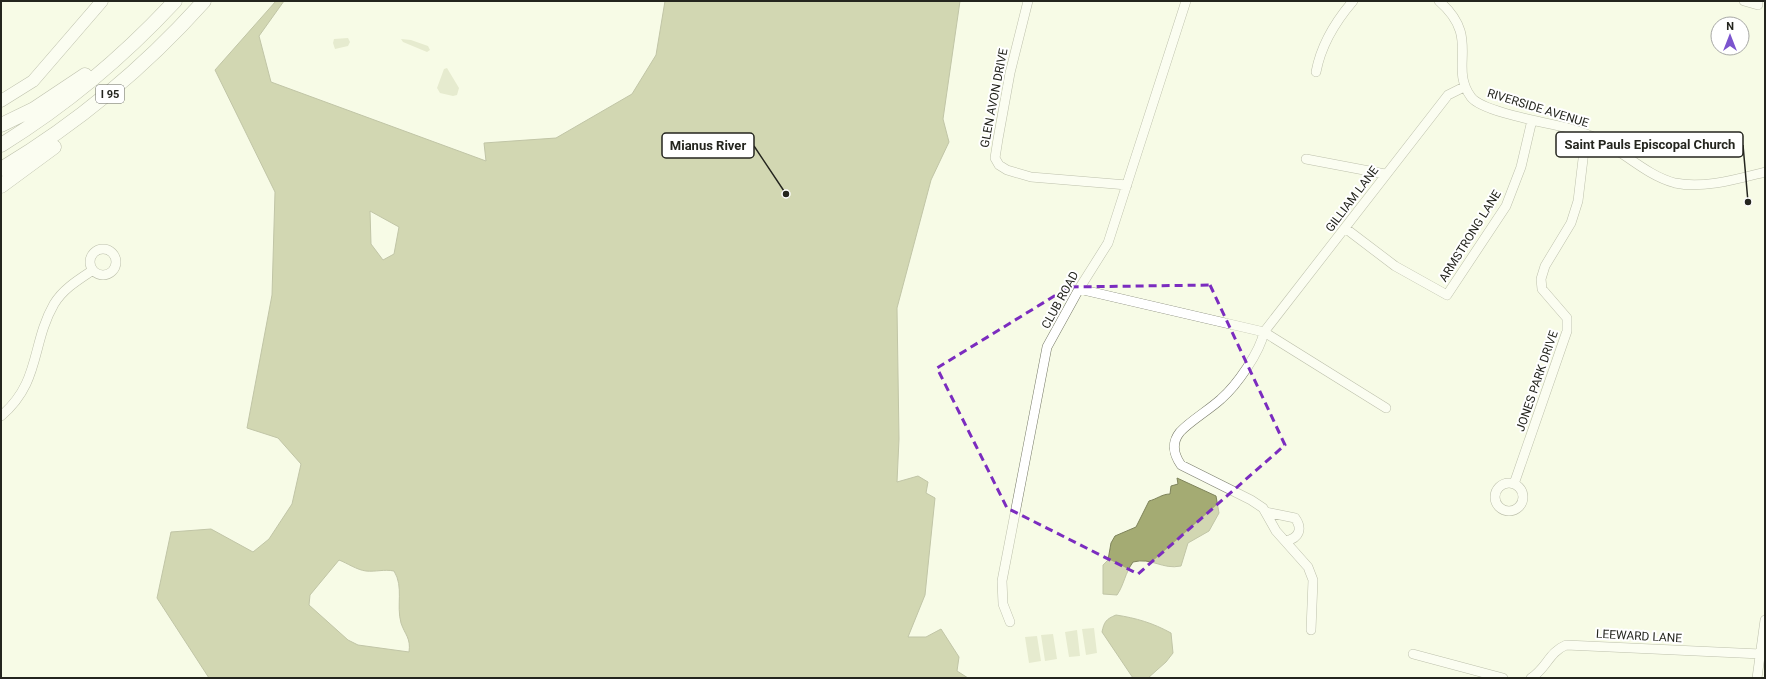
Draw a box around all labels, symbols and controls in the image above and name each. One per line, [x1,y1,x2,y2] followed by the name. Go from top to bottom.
[1710,16,1750,56] north arrow
[1726,20,1734,33] text: N
[978,47,1011,149] street label: GLEN AVON DRIVE
[96,85,124,103] road number: I 95
[1486,86,1591,130] street label: RIVERSIDE AVENUE
[1556,132,1743,157] callout: Saint Pauls Episcopal Church
[662,133,754,158] callout: Mianus River
[1565,137,1735,152] text: Saint Pauls Episcopal Church
[670,138,746,153] text: Mianus River
[1323,163,1381,235] street label: GILLIAM LANE
[1436,188,1504,284] street label: ARMSTRONG LANE
[1039,269,1082,331] street label: CLUB ROAD
[1513,329,1561,433] street label: JONES PARK DRIVE
[1596,627,1683,645] street label: LEEWARD LANE

